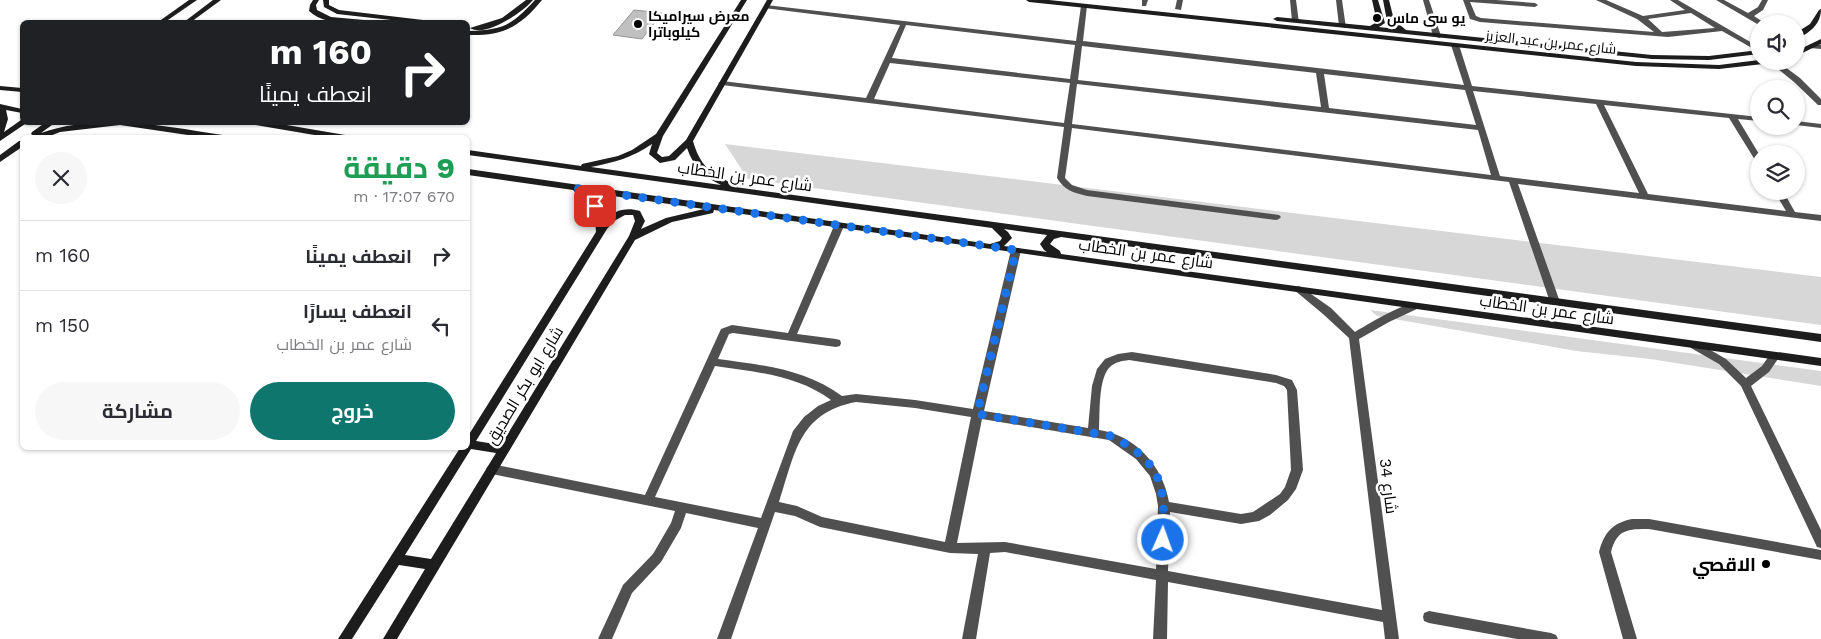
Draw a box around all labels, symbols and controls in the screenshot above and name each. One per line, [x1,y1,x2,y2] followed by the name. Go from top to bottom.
[648,8,750,41] place label: معرض سيراميكا كيلوباترا
[1387,10,1465,27] place label: يو سى ماس
[1371,12,1383,24] marker: يو سى ماس
[1750,15,1805,200] map controls
[1750,15,1805,70] button: sound
[632,18,644,30] marker: معرض سيراميكا كيلوباترا
[1484,27,1617,58] street label: شارع عمر بن عبد العزيز
[270,31,372,73] text: 160 m
[390,40,455,105] icon: right
[1750,80,1805,135] button: search
[259,82,372,107] text: انعطف يمينًا
[1750,145,1805,200] button: layers
[343,150,455,185] text: 9 دقيقة
[35,152,87,204] button: close
[676,158,813,197] street label: شارع عمر بن الخطاب
[574,185,616,227] pin
[353,187,455,206] text: 670 m · 17:07
[581,192,609,220] icon: arrive
[1077,235,1214,274] street label: شارع عمر بن الخطاب
[427,242,455,270] icon: right
[35,244,90,267] text: 160 m
[305,245,412,268] text: انعطف يمينًا
[1478,291,1615,330] street label: شارع عمر بن الخطاب
[303,300,412,323] text: انعطف يسارًا
[427,312,455,340] icon: left
[35,314,90,337] text: 150 m
[482,323,569,449] street label: شارع ابو بكر الصديق
[276,335,412,354] text: شارع عمر بن الخطاب
[35,382,240,440] button: مشاركة
[250,382,455,440] button: خروج
[1374,457,1401,515] street label: شارع 34
[1136,513,1188,565] position arrow
[1692,553,1756,579] place label: الاقصي
[1760,558,1772,570] marker: الاقصي

